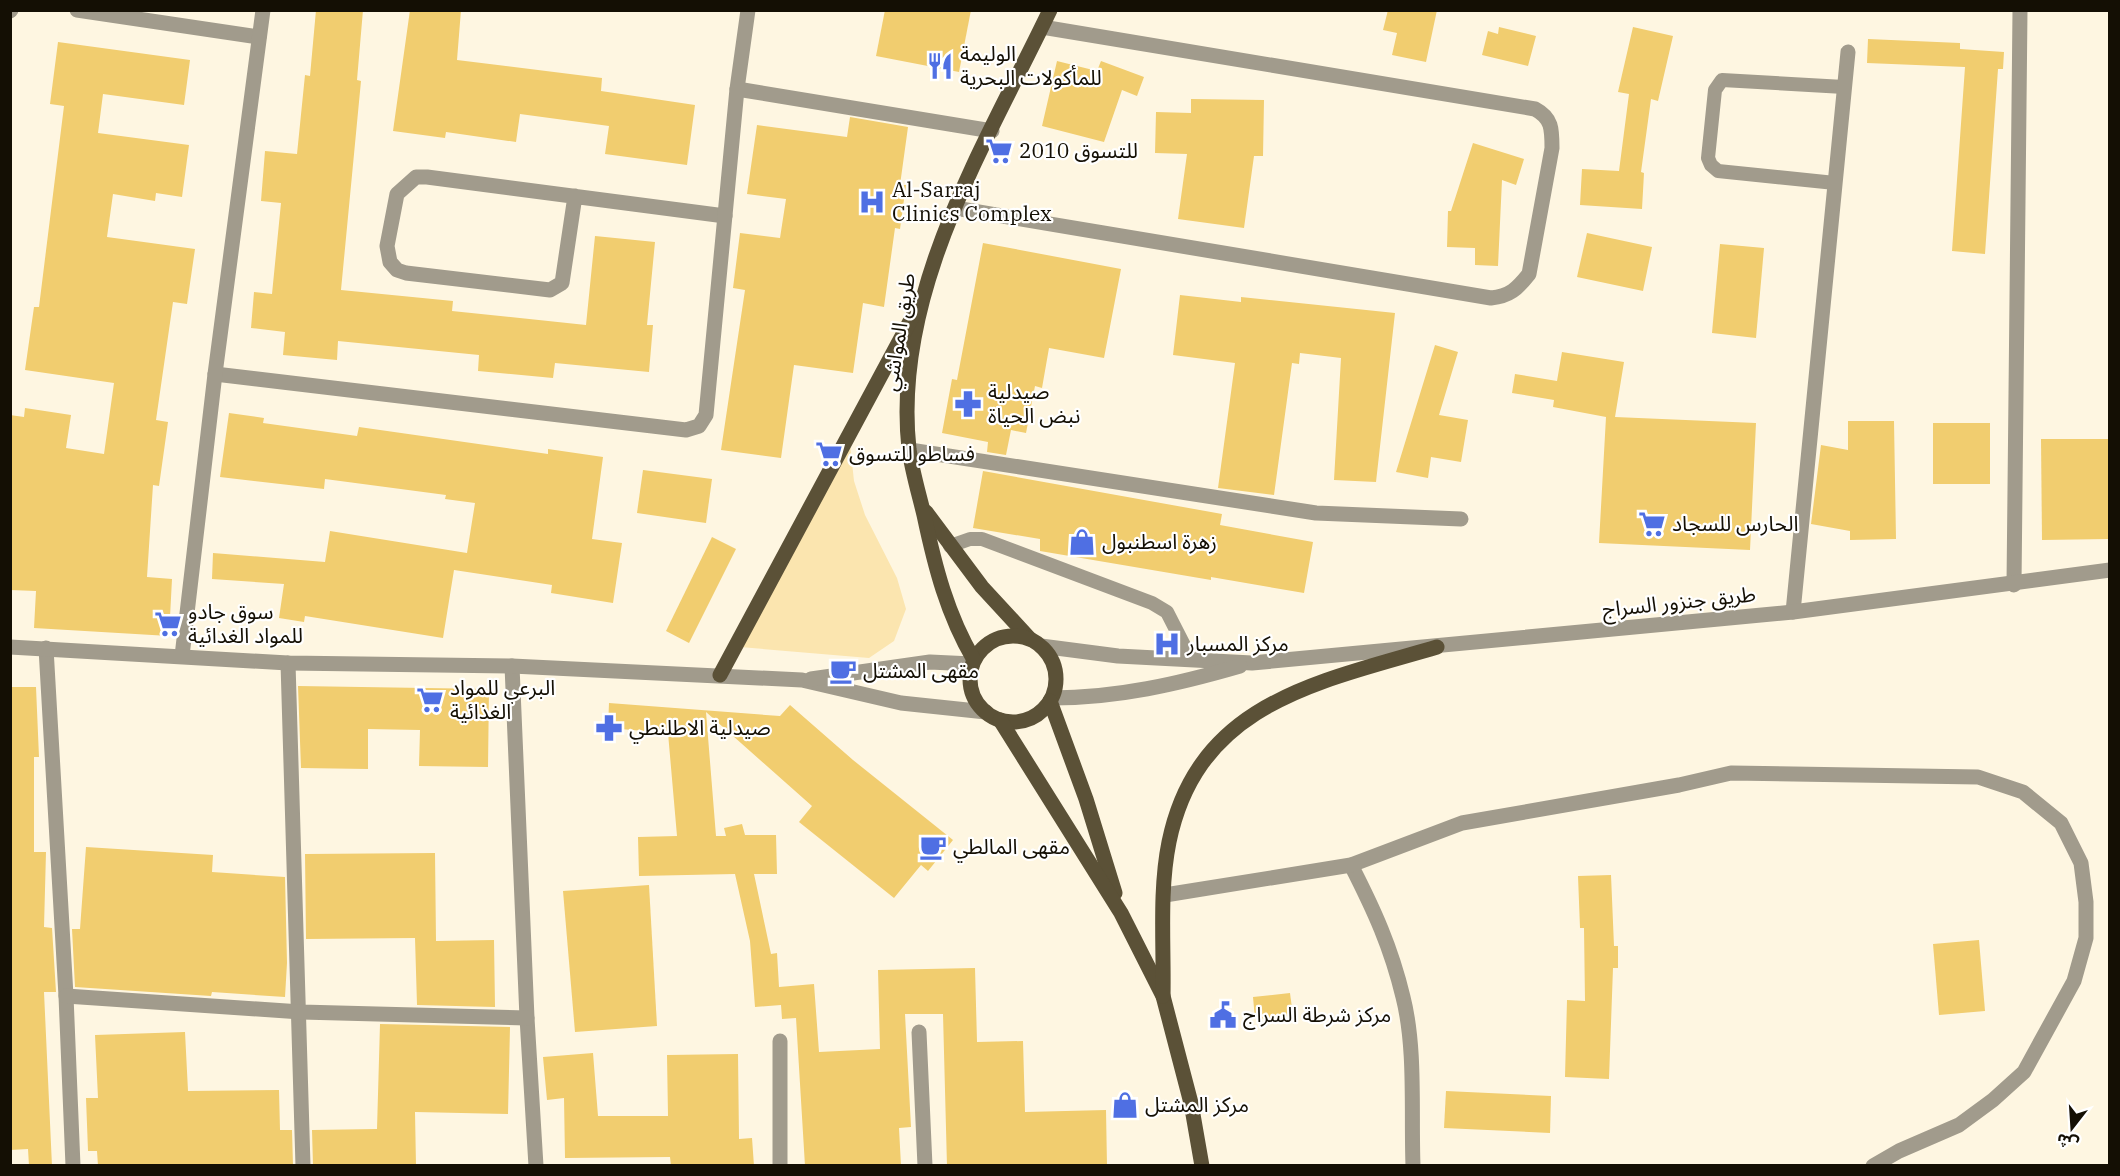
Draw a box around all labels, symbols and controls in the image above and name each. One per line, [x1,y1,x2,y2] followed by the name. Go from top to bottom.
[960,39,1102,91] place label: الوليمة للمأكولات البحرية
[925,51,955,81] restaurant icon: الوليمة للمأكولات البحرية
[984,136,1014,166] supermarket icon: 2010 للتسوق
[1019,136,1138,164] place label: 2010 للتسوق
[892,175,1052,227] place label: Al-Sarraj Clinics Complex
[857,187,887,217] hospital icon: Al-Sarraj Clinics Complex
[875,271,924,393] street label: طريق المواشي
[988,377,1080,429] place label: صيدلية نبض الحياة
[953,389,983,419] pharmacy icon: صيدلية نبض الحياة
[814,439,844,469] supermarket icon: فساطو للتسوق
[849,439,975,467] place label: فساطو للتسوق
[1637,509,1667,539] supermarket icon: الحارس للسجاد
[1672,509,1798,537] place label: الحارس للسجاد
[1067,527,1097,557] shop icon: زهرة اسطنبول
[1102,527,1217,555] place label: زهرة اسطنبول
[1601,579,1757,625] street label: طريق جنزور السراج
[188,597,303,649] place label: سوق جادو للمواد الغدائية
[153,609,183,639] supermarket icon: سوق جادو للمواد الغدائية
[1152,629,1182,659] hospital icon: مركز المسبار
[1186,629,1289,657] place label: مركز المسبار
[828,656,858,686] cafe icon: مقهى المشتل
[863,656,979,684] place label: مقهى المشتل
[450,673,555,725] place label: البرعي للمواد الغذائية
[415,685,445,715] supermarket icon: البرعي للمواد الغذائية
[594,713,624,743] pharmacy icon: صيدلية الاطلنطي
[629,713,771,744] place label: صيدلية الاطلنطي
[918,832,948,862] cafe icon: مقهى المالطي
[953,832,1070,863] place label: مقهى المالطي
[1208,1000,1238,1030] public building icon: مركز شرطة السراج
[1243,1000,1391,1030] place label: مركز شرطة السراج
[1110,1090,1140,1120] shop icon: مركز المشتل
[1145,1090,1249,1118] place label: مركز المشتل
[2042,1098,2102,1158] north arrow
[2054,1130,2081,1155] text: ش

